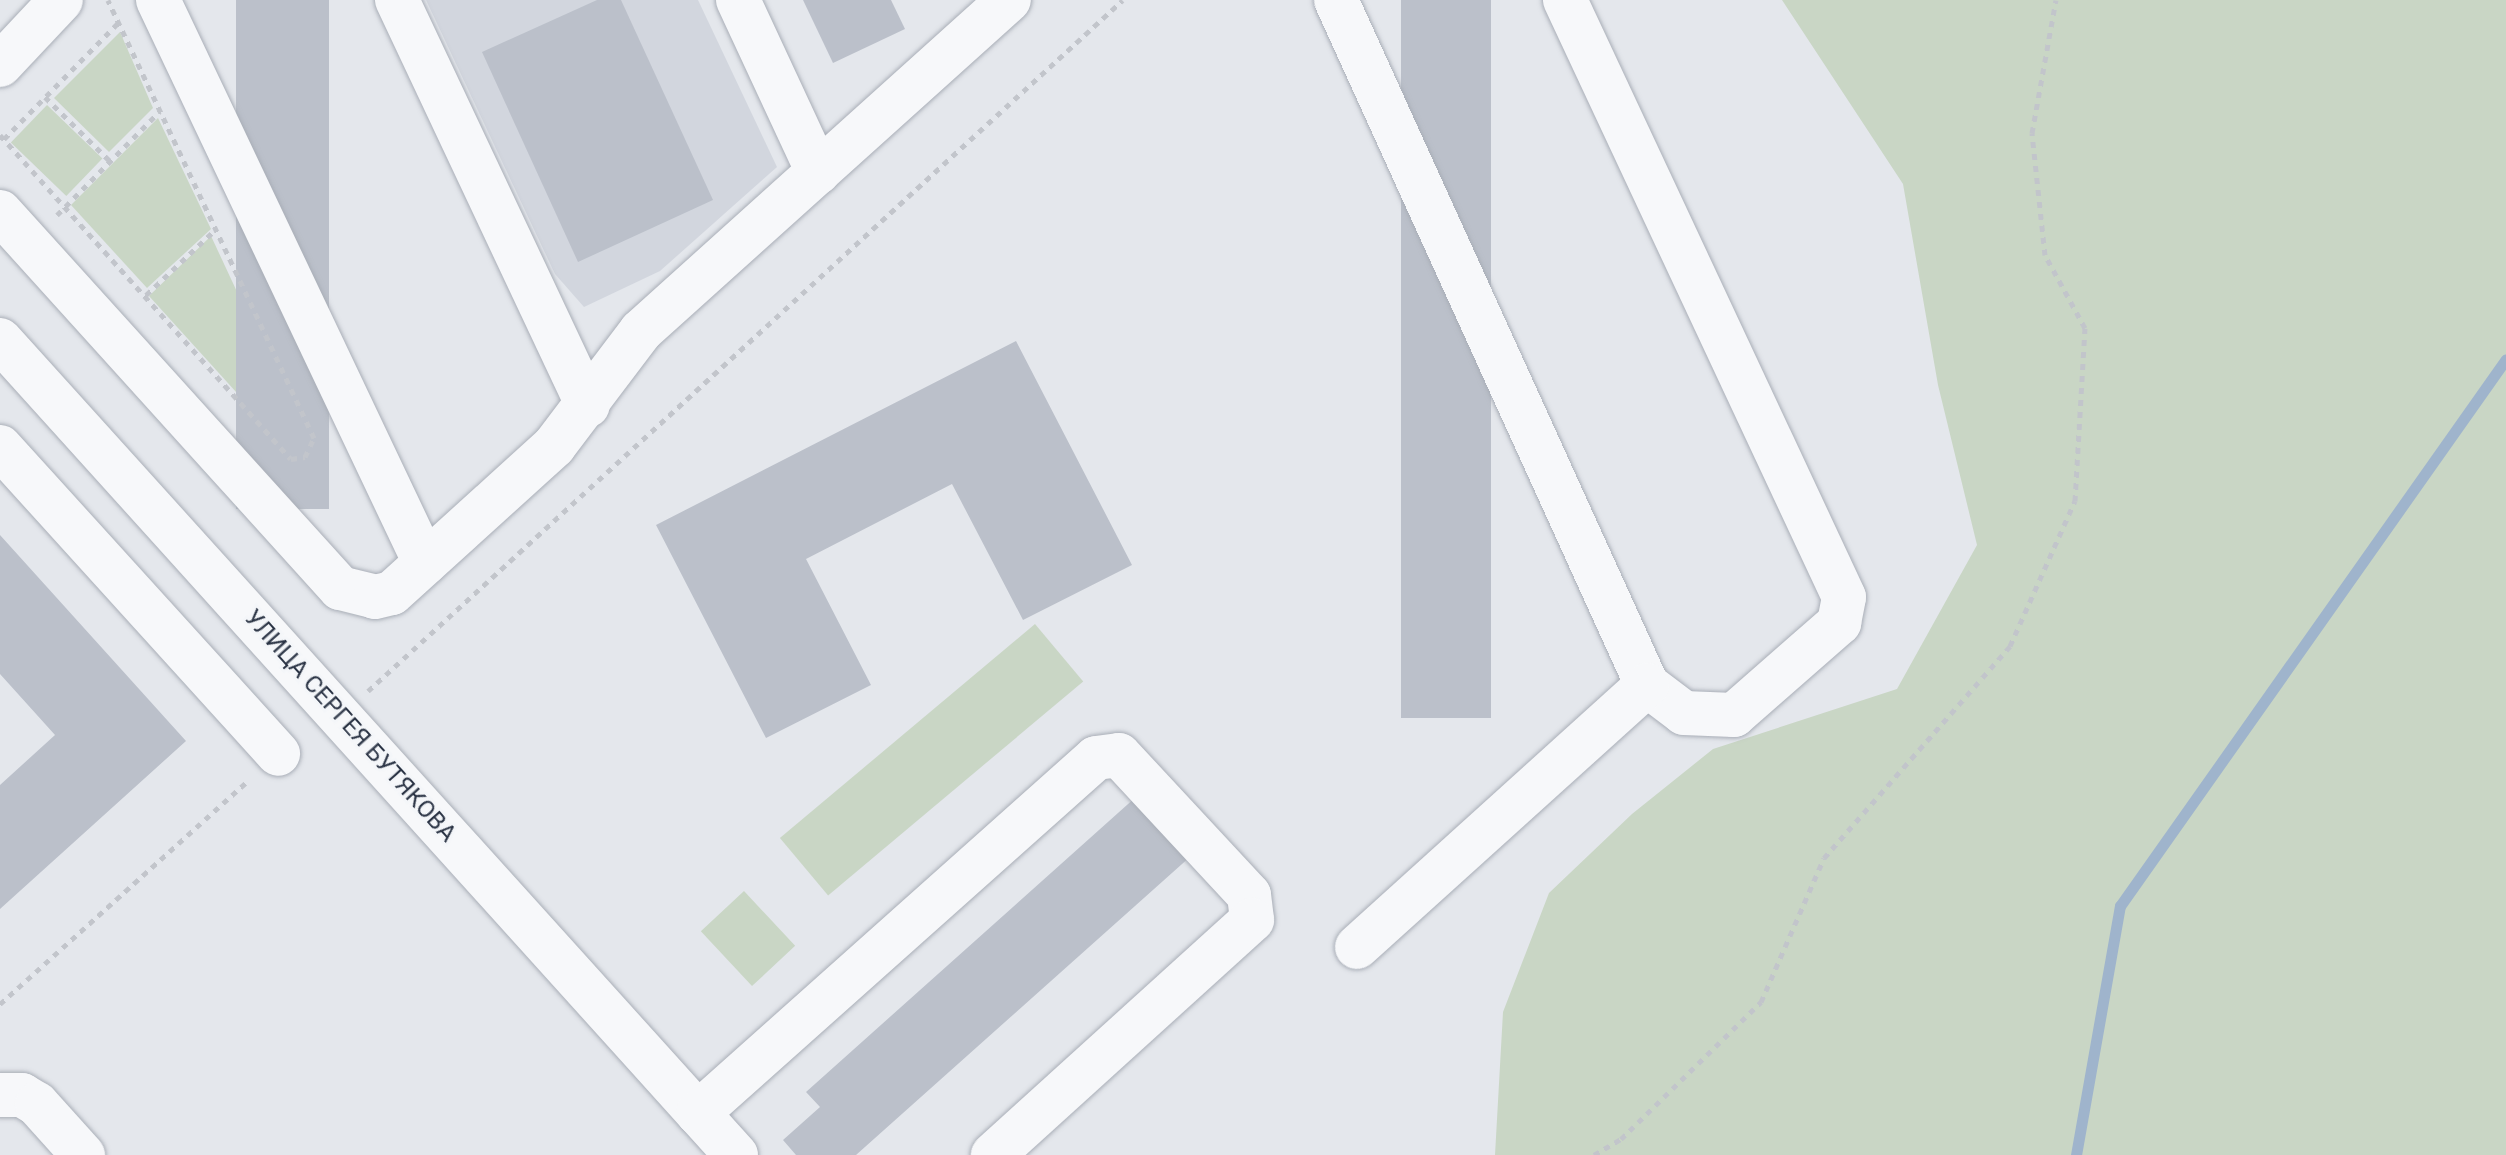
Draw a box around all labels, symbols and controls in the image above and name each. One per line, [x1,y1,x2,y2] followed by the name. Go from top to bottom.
[238,604,462,848] street label: УЛИЦА СЕРГЕЯ БУТЯКОВА

